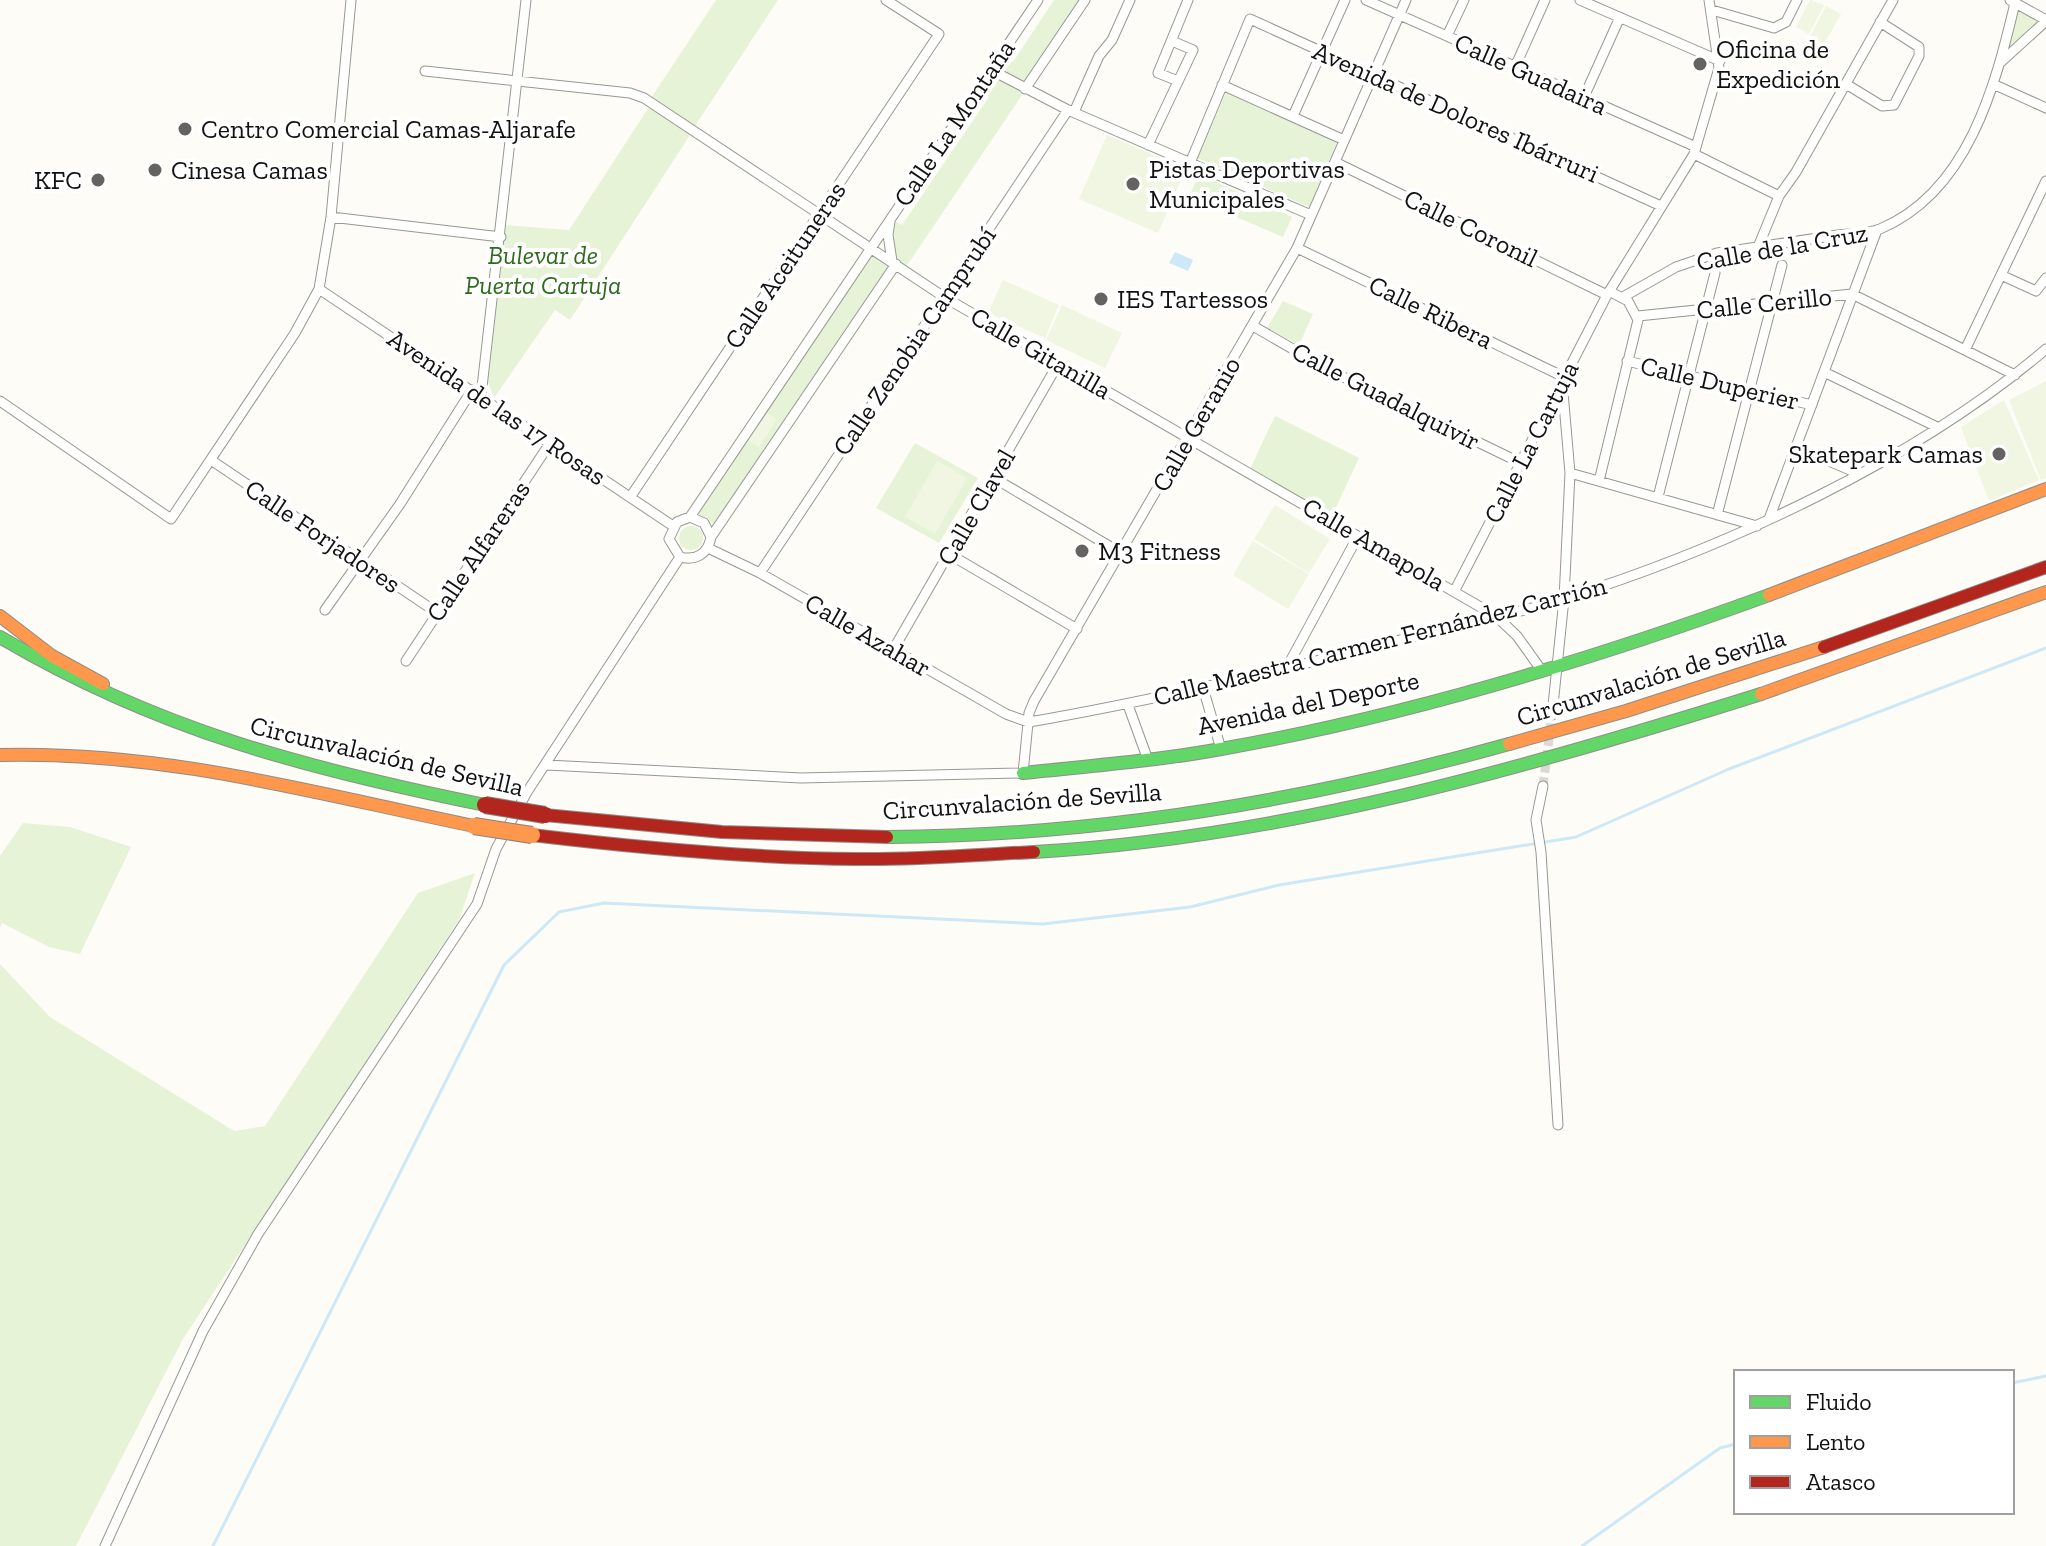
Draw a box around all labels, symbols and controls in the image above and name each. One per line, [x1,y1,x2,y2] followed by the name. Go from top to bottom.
[1450,26,1613,122] street label: Calle Guadaira
[886,33,1022,212] street label: Calle La Montaña
[1716,33,1840,95] place label: Oficina de Expedición
[1308,34,1604,190] street label: Avenida de Dolores Ibárruri
[1691,55,1709,73] marker: Oficina de Expedición
[201,113,576,145] place label: Centro Comercial Camas-Aljarafe
[176,120,194,138] marker: Centro Comercial Camas-Aljarafe
[1149,153,1345,215] place label: Pistas Deportivas Municipales
[171,154,328,186] place label: Cinesa Camas
[146,161,164,179] marker: Cinesa Camas
[34,164,82,196] place label: KFC
[89,171,107,189] marker: KFC
[717,175,853,355] street label: Calle Aceituneras
[1124,175,1142,193] marker: Pistas Deportivas Municipales
[1399,182,1543,274] street label: Calle Coronil
[1694,216,1870,278] street label: Calle de la Cruz
[825,220,1003,462] street label: Calle Zenobia Camprubí
[465,239,621,301] park label: Bulevar de Puerta Cartuja
[1364,268,1499,356] street label: Calle Ribera
[1695,280,1833,326] street label: Calle Cerillo
[1117,283,1268,315] place label: IES Tartessos
[1092,290,1110,308] marker: IES Tartessos
[965,300,1118,406] street label: Calle Gitanilla
[382,322,612,492] street label: Avenida de las 17 Rosas
[1287,335,1485,457] street label: Calle Guadalquivir
[1637,349,1803,417] street label: Calle Duperier
[1145,351,1247,497] street label: Calle Geranio
[1476,355,1586,528] street label: Calle La Cartuja
[1788,438,1983,470] place label: Skatepark Camas
[930,443,1022,571] street label: Calle Clavel
[1990,445,2008,463] marker: Skatepark Camas
[239,472,407,600] street label: Calle Forjadores
[419,474,537,628] street label: Calle Alfareras
[1297,490,1451,598] street label: Calle Amapola
[1098,535,1221,567] place label: M3 Fitness
[1073,542,1091,560] marker: M3 Fitness
[1150,569,1610,713] street label: Calle Maestra Carmen Fernández Carrión
[799,586,937,684] street label: Calle Azahar
[1513,621,1790,733] street label: Circunvalación de Sevilla
[1194,664,1422,742] street label: Avenida del Deporte
[247,709,527,803] street label: Circunvalación de Sevilla
[881,775,1163,827] street label: Circunvalación de Sevilla
[1734,1370,2014,1514] legend
[1806,1387,1871,1416] text: Fluido
[1806,1427,1865,1456] text: Lento
[1806,1467,1876,1496] text: Atasco

